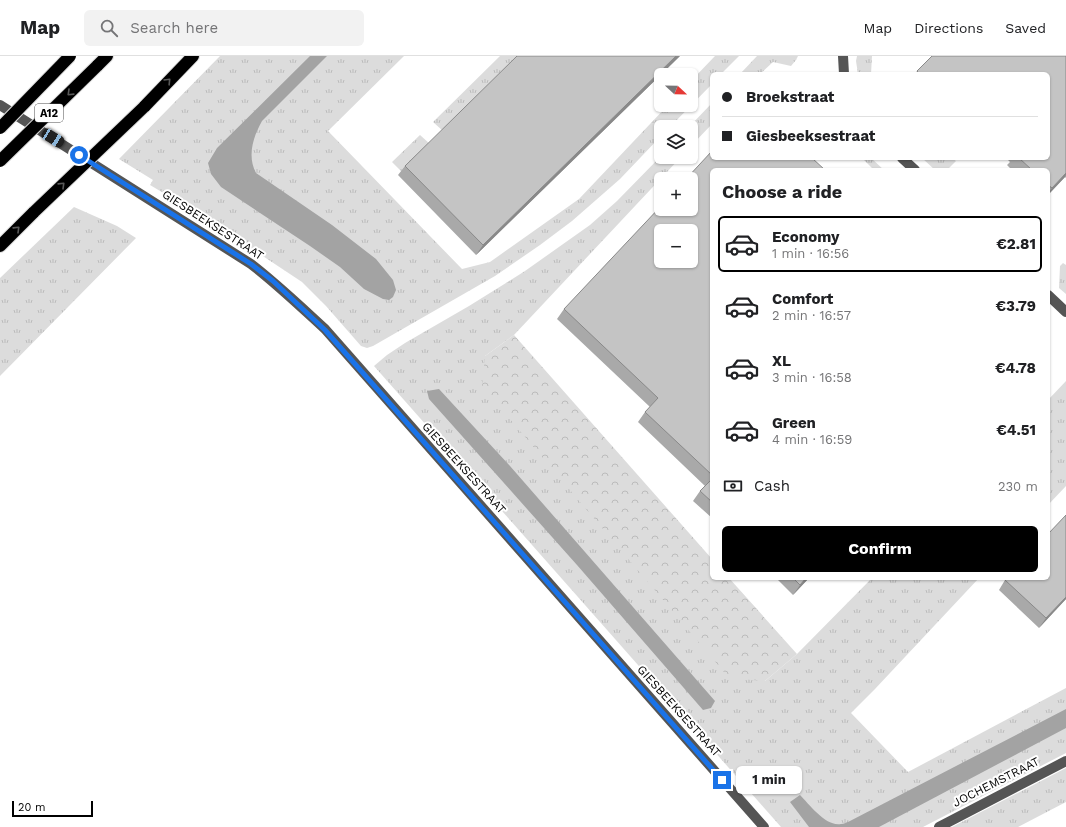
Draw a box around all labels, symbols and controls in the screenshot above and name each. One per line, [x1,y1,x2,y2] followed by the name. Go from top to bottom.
[84,10,364,46] search box
[20,16,60,39] text: Map
[98,17,120,39] icon: search
[130,19,218,37] text: Search here
[864,20,892,36] text: Map
[914,20,983,36] text: Directions
[1005,20,1046,36] text: Saved
[654,68,698,112] north arrow
[654,68,698,268] map controls
[164,78,171,86] one-way arrow
[67,88,75,96] one-way arrow
[746,88,834,106] text: Broekstraat
[35,104,63,122] road number: A12
[654,120,698,164] button: layers
[40,127,66,149] car
[746,127,875,145] text: Giesbeeksestraat
[70,146,88,164] route start
[654,172,698,216] button: +
[722,181,842,202] text: Choose a ride
[57,182,65,190] one-way arrow
[160,187,266,263] street label: GIESBEEKSESTRAAT
[654,224,698,268] button: −
[12,226,20,234] one-way arrow
[724,226,760,262] icon: car
[772,228,839,246] text: Economy
[996,235,1036,253] text: €2.81
[772,246,849,261] text: 1 min · 16:56
[724,288,760,324] icon: car
[772,290,833,308] text: Comfort
[996,297,1036,315] text: €3.79
[772,308,851,323] text: 2 min · 16:57
[724,350,760,386] icon: car
[772,352,791,370] text: XL
[995,359,1036,377] text: €4.78
[772,370,852,385] text: 3 min · 16:58
[724,412,760,448] icon: car
[772,414,816,432] text: Green
[419,419,509,517] street label: GIESBEEKSESTRAAT
[996,421,1036,439] text: €4.51
[772,432,852,447] text: 4 min · 16:59
[722,475,744,497] icon: cash
[754,477,790,495] text: Cash
[998,479,1038,494] text: 230 m
[722,526,1038,572] button: Confirm
[634,662,724,760] street label: GIESBEEKSESTRAAT
[950,754,1042,810] street label: JOCHEMSTRAAT
[736,766,802,794] callout: 1 min
[713,771,731,789] route end
[752,772,786,787] text: 1 min
[12,799,93,818] scale bar
[18,801,46,814] text: 20 m

